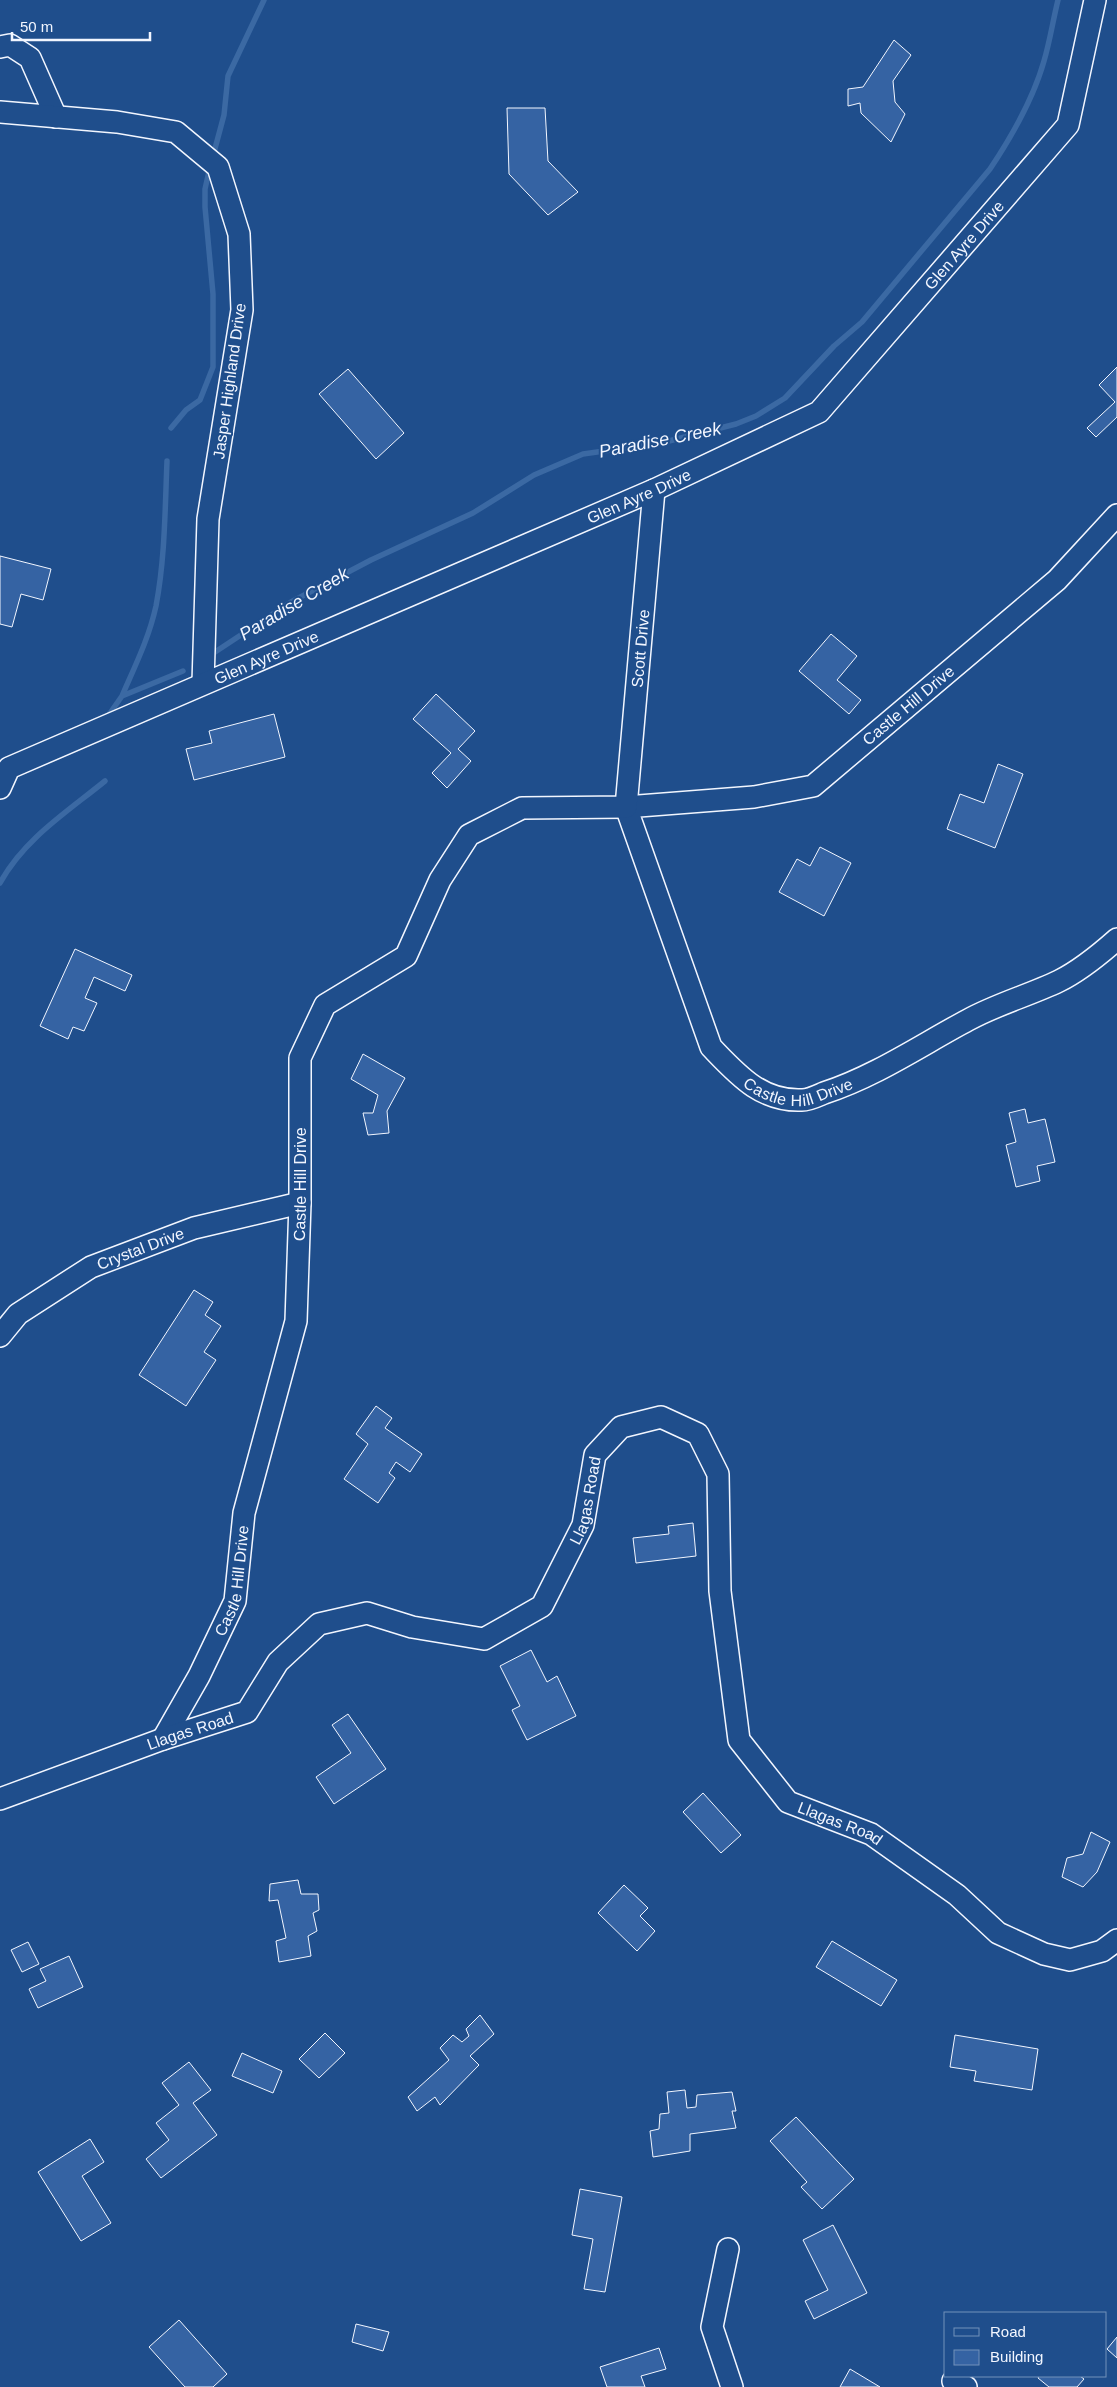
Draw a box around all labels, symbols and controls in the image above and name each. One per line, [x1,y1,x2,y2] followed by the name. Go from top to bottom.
[12,10,150,42] scale bar
[20,18,53,35] text: 50 m
[921,197,1007,293] street label: Glen Ayre Drive
[210,302,249,460] street label: Jasper Highland Drive
[597,418,724,462] water label: Paradise Creek
[585,466,694,527] street label: Glen Ayre Drive
[236,563,353,645] water label: Paradise Creek
[629,609,652,688] street label: Scott Drive
[212,628,321,688] street label: Glen Ayre Drive
[859,662,957,748] street label: Castle Hill Drive
[742,1065,856,1089] street label: Castle Hill Drive
[740,1074,855,1109] text: Castle Hill Drive
[291,1127,309,1241] street label: Castle Hill Drive
[95,1225,186,1273] street label: Crystal Drive
[567,1455,604,1547] street label: Llagas Road
[211,1524,252,1639] street label: Castle Hill Drive
[145,1709,236,1753] street label: Llagas Road
[795,1799,886,1848] street label: Llagas Road
[944,2312,1107,2377] legend
[990,2323,1026,2340] text: Road
[990,2348,1043,2365] text: Building

